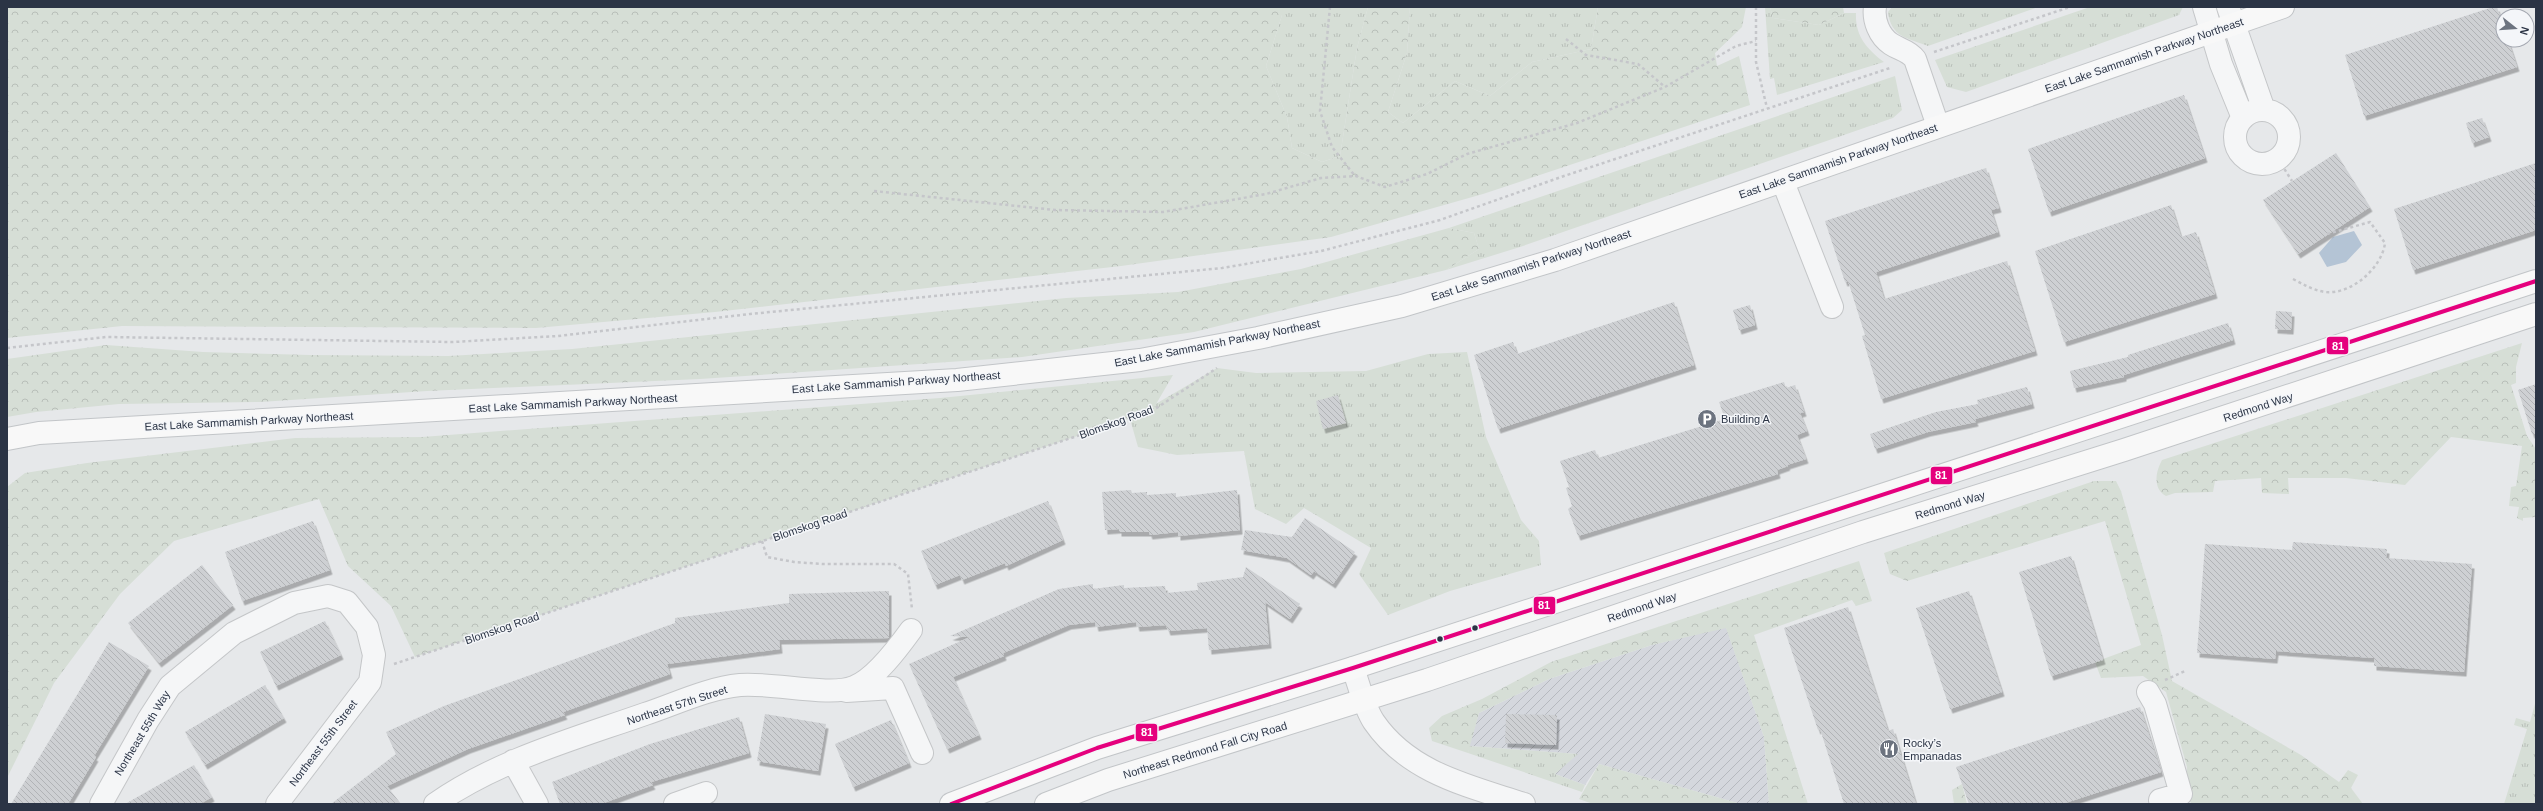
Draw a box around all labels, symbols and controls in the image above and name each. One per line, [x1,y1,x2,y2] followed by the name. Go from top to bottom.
[2495,8,2535,48] north arrow
[2043,15,2245,95] street label: East Lake Sammamish Parkway Northeast
[2518,25,2531,37] text: N
[1737,121,1939,201] street label: East Lake Sammamish Parkway Northeast
[1430,227,1632,303] street label: East Lake Sammamish Parkway Northeast
[1113,317,1321,369] street label: East Lake Sammamish Parkway Northeast
[2326,336,2349,355] line badge: 81
[2332,340,2344,352] text: 81
[791,369,1001,395] street label: East Lake Sammamish Parkway Northeast
[2222,390,2295,424] street label: Redmond Way
[468,392,678,414] street label: East Lake Sammamish Parkway Northeast
[1077,403,1155,441] street label: Blomskog Road
[1696,408,1718,430] parking icon: Building A
[144,410,354,432] street label: East Lake Sammamish Parkway Northeast
[1721,413,1771,425] place label: Building A
[1930,466,1953,485] line badge: 81
[1935,469,1947,481] text: 81
[1914,489,1987,521] street label: Redmond Way
[771,507,849,543] street label: Blomskog Road
[1606,589,1679,624] street label: Redmond Way
[1533,596,1556,615] line badge: 81
[1538,599,1550,611] text: 81
[463,610,541,646] street label: Blomskog Road
[1470,623,1480,633] unlabelled marker
[1435,634,1445,644] unlabelled marker
[625,683,729,727] street label: Northeast 57th Street
[112,688,172,778] street label: Northeast 55th Way
[287,698,359,788] street label: Northeast 55th Street
[1122,719,1288,781] street label: Northeast Redmond Fall City Road
[1135,723,1158,742] line badge: 81
[1141,726,1153,738] text: 81
[1903,737,1962,762] place label: Rocky’s Empanadas
[1878,738,1900,760] restaurant icon: Rocky’s Empanadas

